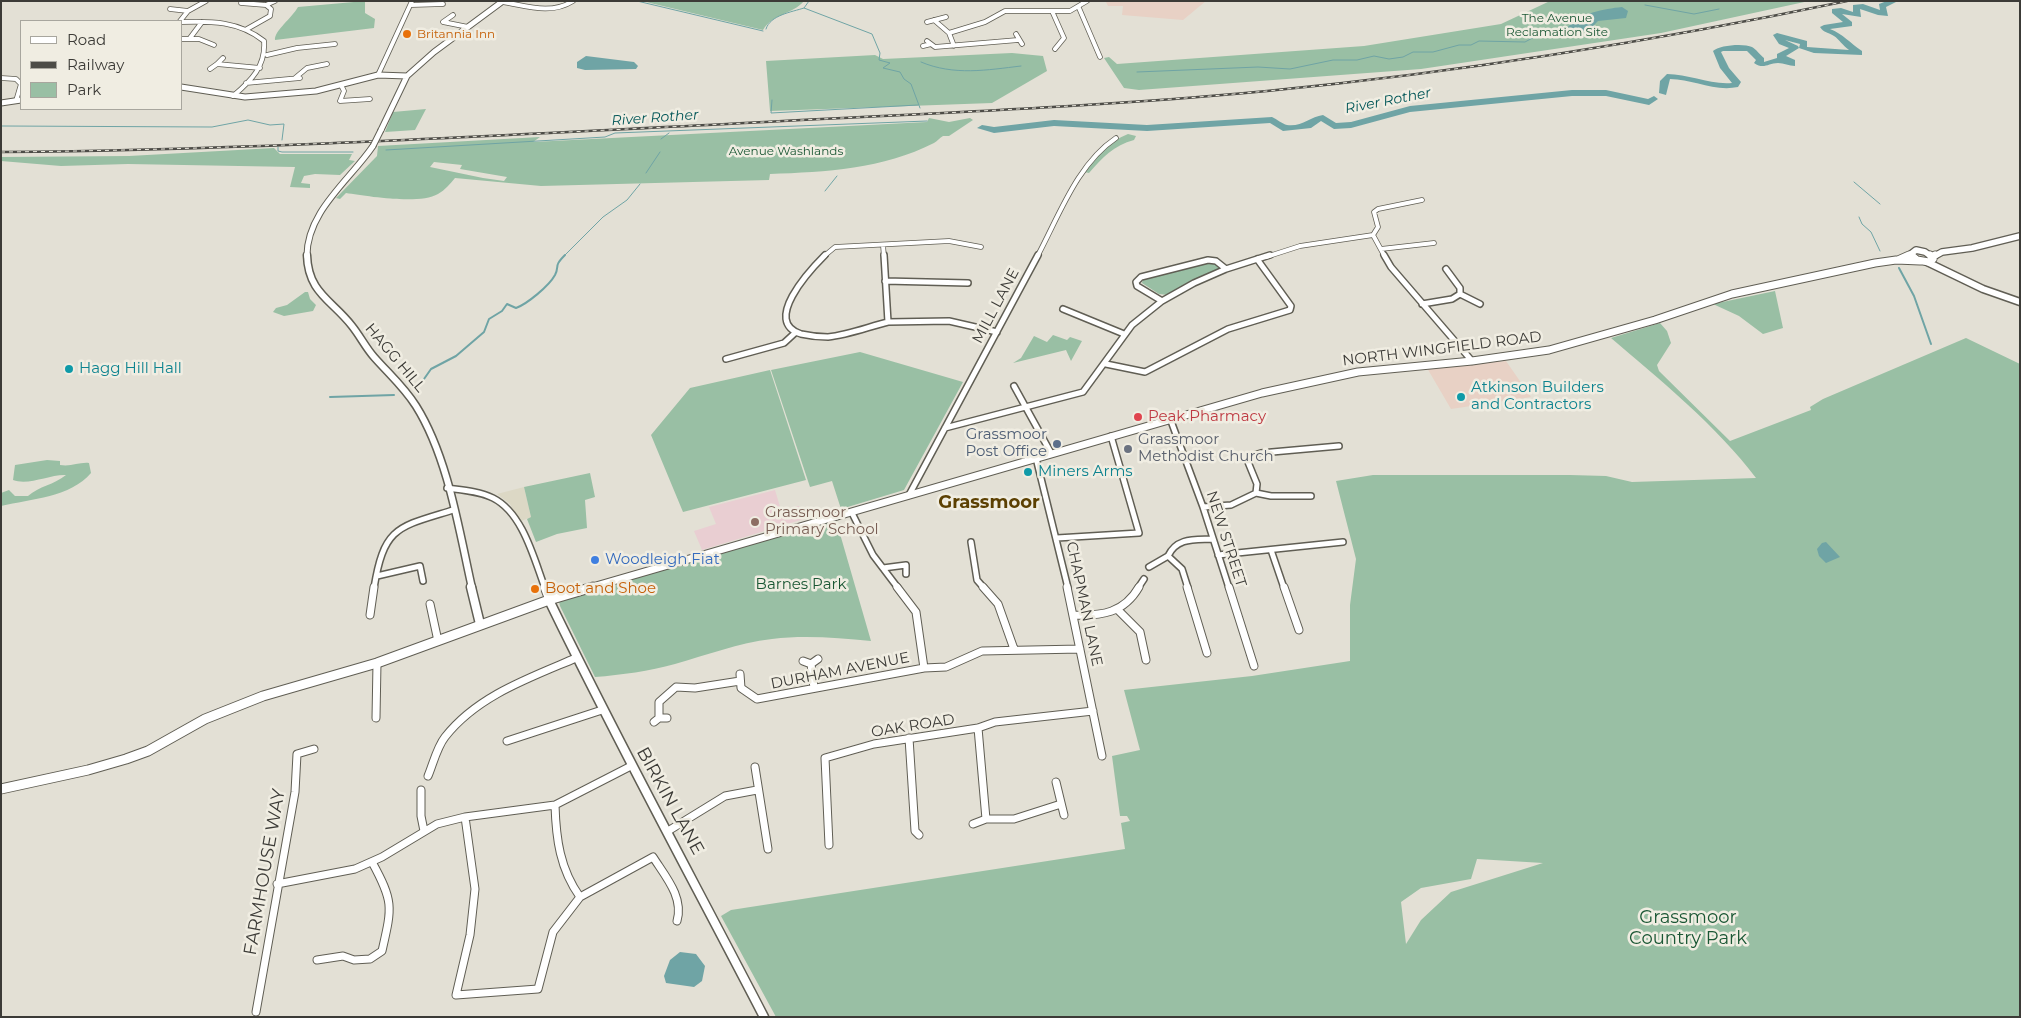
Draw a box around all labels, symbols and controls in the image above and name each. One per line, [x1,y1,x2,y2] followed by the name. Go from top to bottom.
[1506,11,1608,39] park label: The Avenue Reclamation Site
[20,20,182,110] legend
[417,27,495,41] place label: Britannia Inn
[401,28,413,40] marker: Britannia Inn
[67,30,106,49] text: Road
[67,55,124,74] text: Railway
[67,80,101,99] text: Park
[1344,84,1432,118] water label: River Rother
[611,107,699,129] water label: River Rother
[729,144,843,158] park label: Avenue Washlands
[969,265,1023,347] street label: MILL LANE
[361,320,429,396] street label: HAGG HILL
[1341,328,1543,370] street label: NORTH WINGFIELD ROAD
[79,360,182,378] place label: Hagg Hill Hall
[63,363,75,375] marker: Hagg Hill Hall
[1471,379,1604,414] place label: Atkinson Builders and Contractors
[1455,391,1467,403] marker: Atkinson Builders and Contractors
[1148,408,1266,426] place label: Peak Pharmacy
[1132,411,1144,423] marker: Peak Pharmacy
[966,426,1047,461] place label: Grassmoor Post Office
[1138,431,1274,466] place label: Grassmoor Methodist Church
[1051,438,1063,450] marker: Grassmoor Post Office
[1122,443,1134,455] marker: Grassmoor Methodist Church
[1038,463,1133,481] place label: Miners Arms
[1022,466,1034,478] marker: Miners Arms
[1202,489,1250,589] street label: NEW STREET
[938,492,1040,514] district label: Grassmoor
[765,504,879,539] place label: Grassmoor Primary School
[749,516,761,528] marker: Grassmoor Primary School
[1062,540,1106,668] street label: CHAPMAN LANE
[605,551,720,569] place label: Woodleigh Fiat
[589,554,601,566] marker: Woodleigh Fiat
[756,576,846,594] park label: Barnes Park
[545,580,656,598] place label: Boot and Shoe
[529,583,541,595] marker: Boot and Shoe
[769,649,911,693] street label: DURHAM AVENUE
[870,711,956,741] street label: OAK ROAD
[632,743,708,859] street label: BIRKIN LANE
[240,787,290,957] street label: FARMHOUSE WAY
[1629,907,1747,950] park label: Grassmoor Country Park

